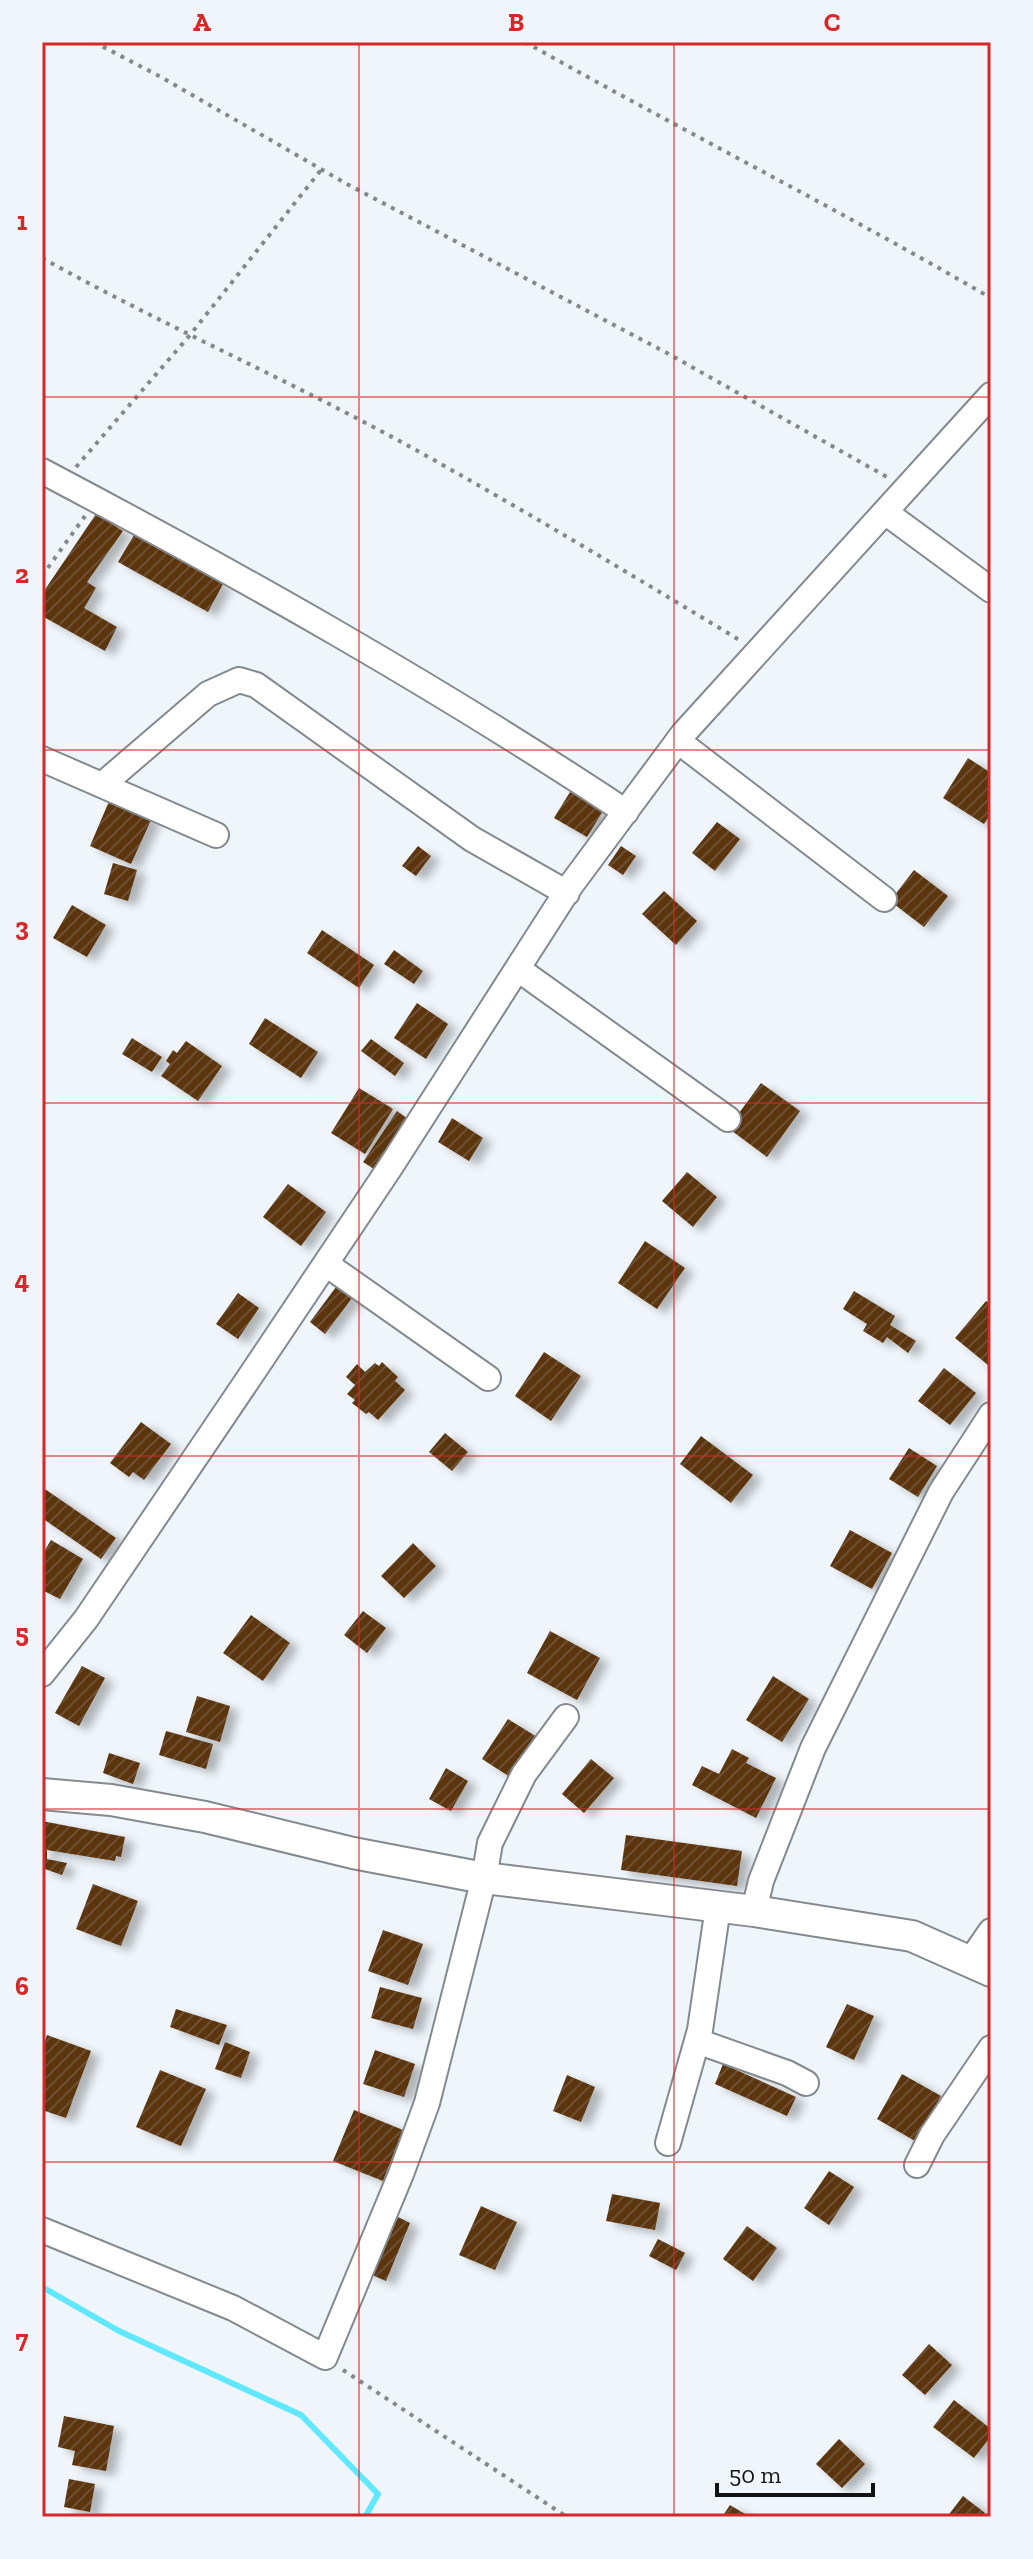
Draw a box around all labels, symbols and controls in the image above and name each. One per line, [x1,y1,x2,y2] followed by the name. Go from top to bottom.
[193,6,211,38] text: A
[508,6,524,38] text: B
[824,6,840,38] text: C
[17,205,28,237] text: 1
[15,558,29,590] text: 2
[15,911,29,943] text: 3
[15,1264,30,1296] text: 4
[15,1617,29,1649] text: 5
[15,1970,29,2002] text: 6
[16,2323,29,2355] text: 7
[717,2447,873,2497] scale bar
[729,2460,782,2489] text: 50 m

